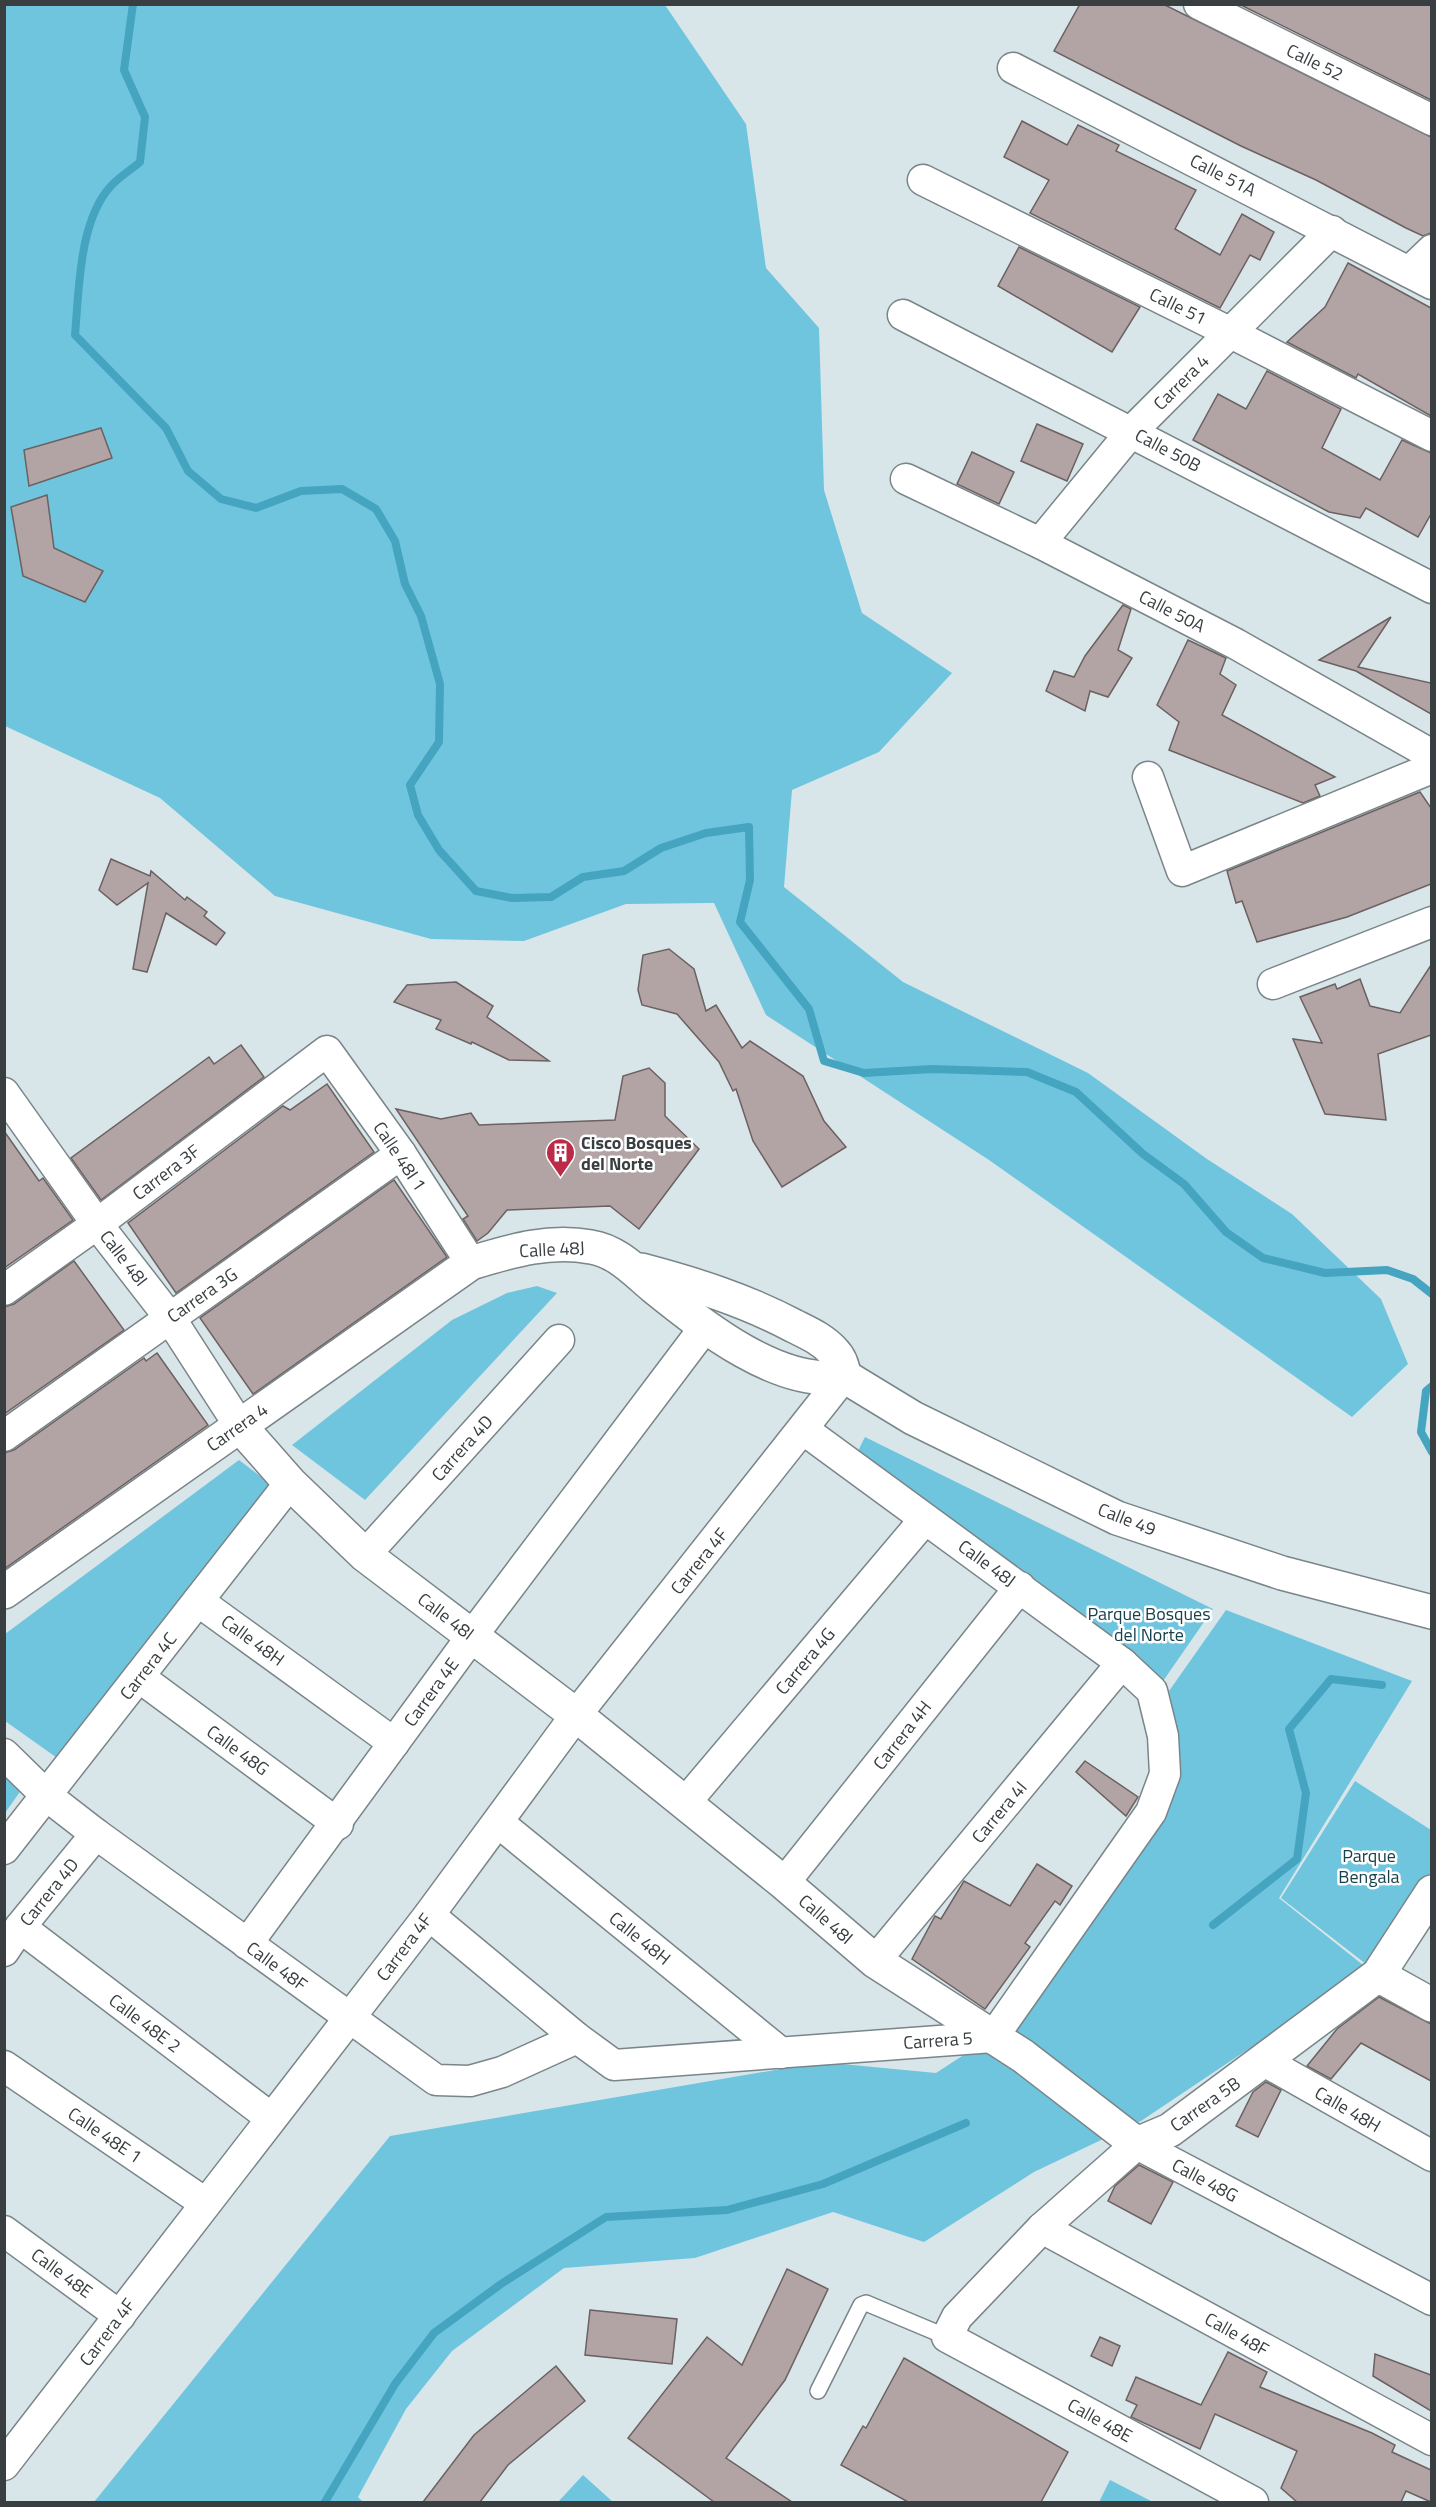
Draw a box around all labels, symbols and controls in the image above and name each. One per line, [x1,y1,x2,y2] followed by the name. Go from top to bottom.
[1282,37,1348,87] street label: Calle 52
[1185,147,1261,203] street label: Calle 51A
[1145,281,1211,331] street label: Calle 51
[1147,348,1215,416] street label: Carrera 4
[1130,421,1206,479] street label: Calle 50B
[1134,583,1210,639] street label: Calle 50A
[367,1116,433,1196] street label: Calle 48I 1
[581,1129,692,1177] place label: Cisco Bosques del Norte
[544,1136,576,1178] building icon: Cisco Bosques del Norte
[126,1137,206,1207] street label: Carrera 3F
[93,1224,155,1292] street label: Calle 48I
[519,1234,585,1264] street label: Calle 48J
[161,1261,243,1329] street label: Carrera 3G
[201,1396,273,1458] street label: Carrera 4
[425,1409,499,1487] street label: Carrera 4D
[1094,1496,1160,1542] street label: Calle 49
[664,1522,734,1600] street label: Carrera 4F
[953,1533,1021,1593] street label: Calle 48J
[412,1586,480,1646] street label: Calle 48I
[1087,1600,1211,1648] park label: Parque Bosques del Norte
[216,1608,290,1672] street label: Calle 48H
[769,1621,841,1701] street label: Carrera 4G
[113,1626,183,1706] street label: Carrera 4C
[397,1652,465,1732] street label: Carrera 4E
[866,1695,938,1775] street label: Carrera 4H
[201,1718,275,1782] street label: Calle 48G
[965,1775,1033,1849] street label: Carrera 4I
[1338,1842,1400,1890] park label: Parque Bengala
[13,1852,85,1932] street label: Carrera 4D
[793,1888,859,1950] street label: Calle 48I
[603,1905,677,1971] street label: Calle 48H
[369,1907,439,1987] street label: Carrera 4F
[241,1935,313,1997] street label: Calle 48F
[103,1987,187,2059] street label: Calle 48E 2
[902,2024,974,2056] street label: Carrera 5
[1164,2070,1246,2138] street label: Carrera 5B
[1310,2079,1386,2139] street label: Calle 48H
[62,2100,148,2170] street label: Calle 48E 1
[1167,2151,1243,2209] street label: Calle 48G
[26,2241,98,2305] street label: Calle 48E
[72,2292,142,2372] street label: Carrera 4F
[1200,2305,1274,2363] street label: Calle 48F
[1063,2391,1137,2449] street label: Calle 48E

